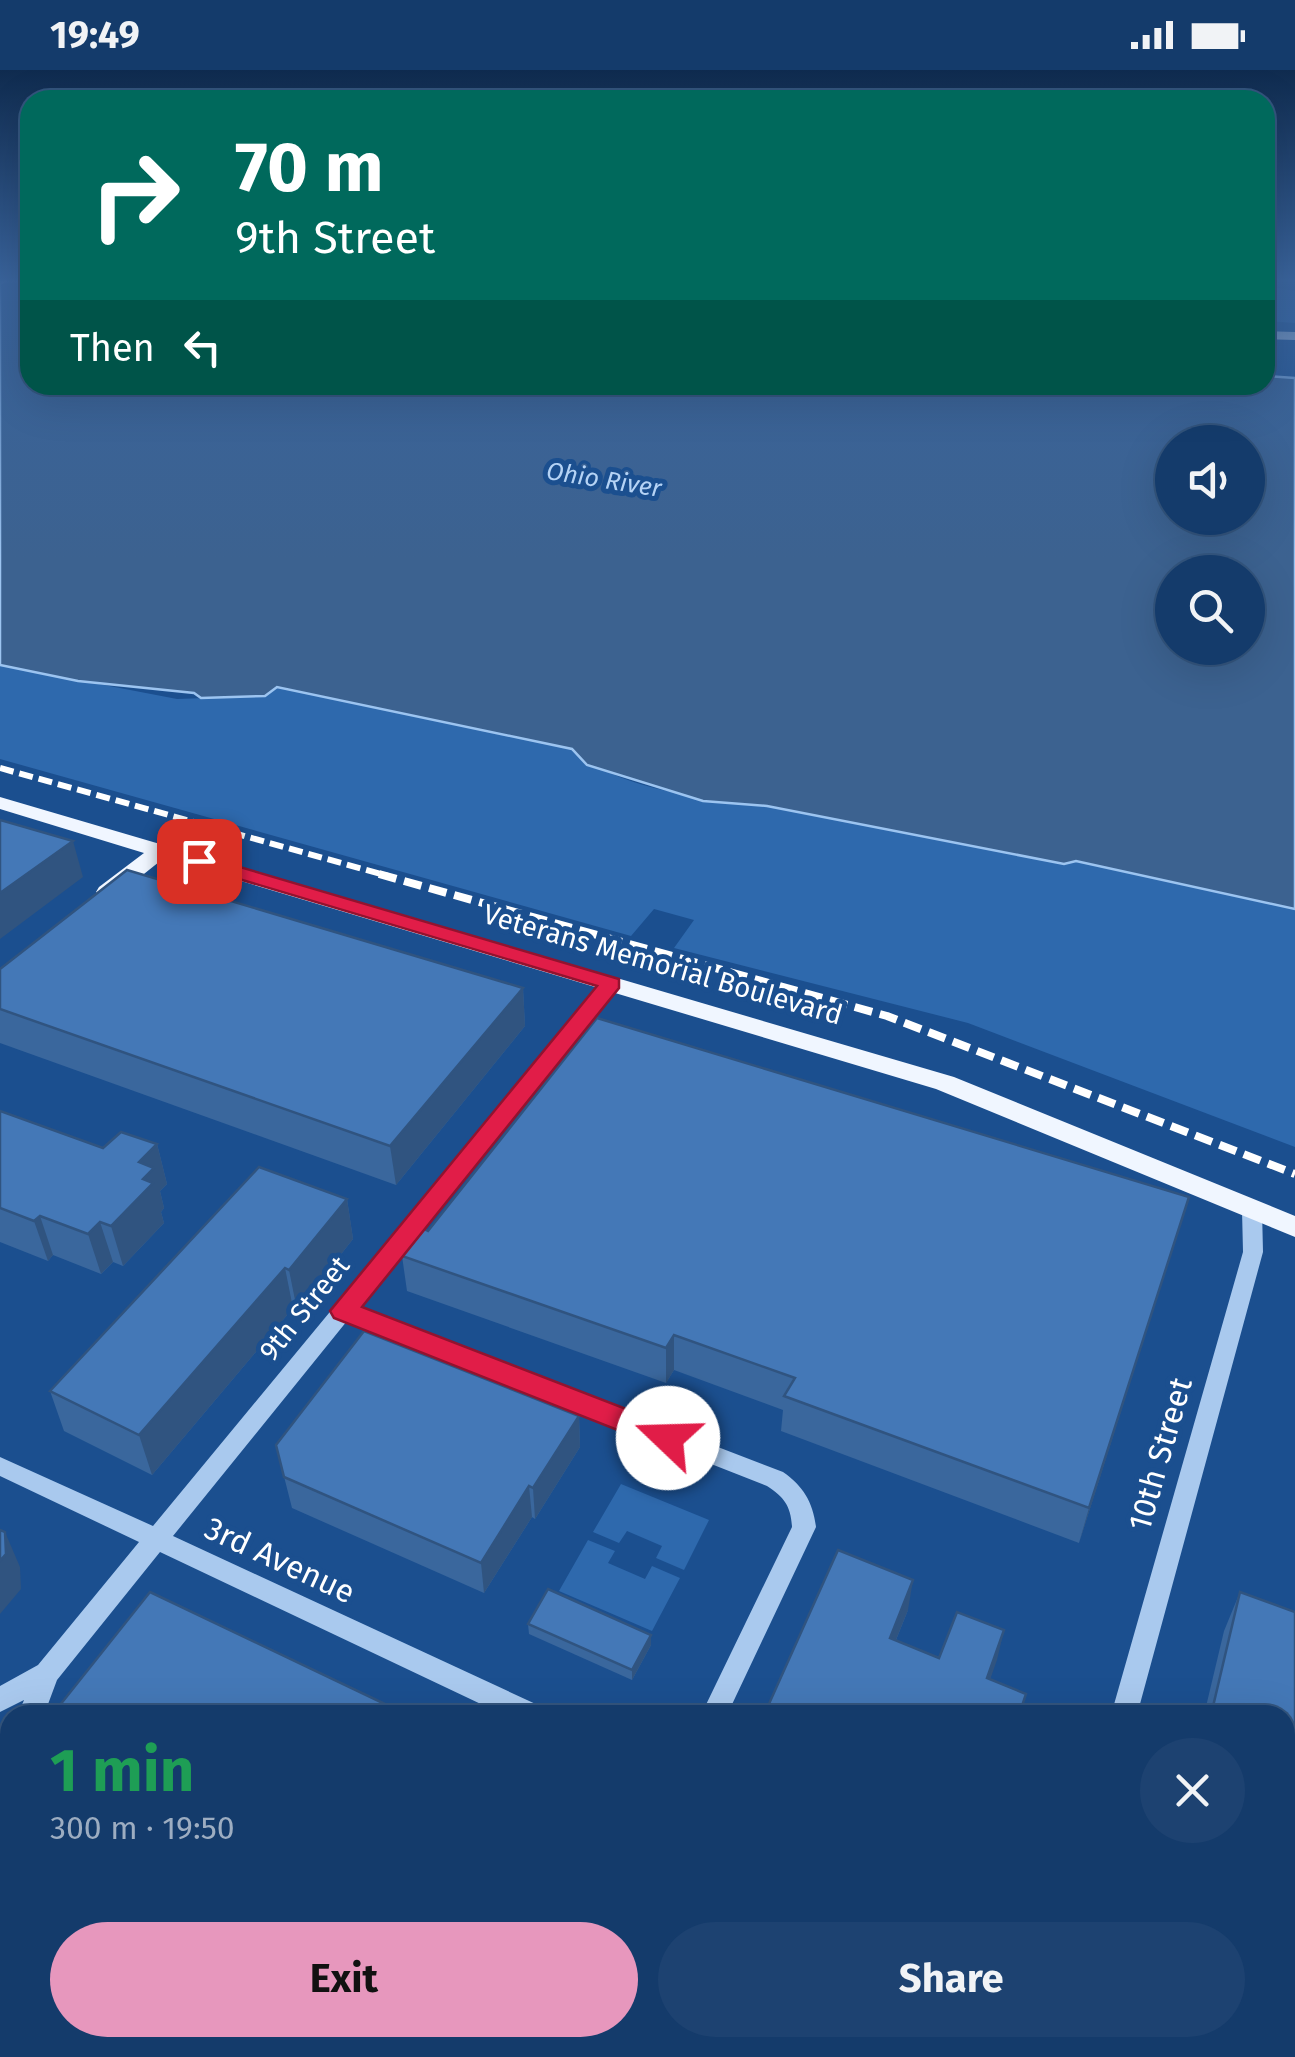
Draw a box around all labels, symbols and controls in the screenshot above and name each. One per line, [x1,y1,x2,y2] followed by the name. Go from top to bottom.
[50,12,140,58] text: 19:49
[235,126,384,210] text: 70 m
[70,130,200,260] icon: right
[235,211,435,265] text: 9th Street
[175,320,230,375] icon: left
[70,325,155,371] text: Then
[1155,425,1265,665] map controls
[1155,425,1265,535] button: sound
[544,456,665,504] water label: Ohio River
[1155,555,1265,665] button: search
[157,819,242,904] pin
[172,834,227,889] icon: arrive
[480,897,846,1032] street label: Veterans Memorial Boulevard
[252,1249,357,1367] street label: 9th Street
[1120,1373,1200,1535] street label: 10th Street
[616,1386,720,1490] position arrow
[199,1509,361,1611] street label: 3rd Avenue
[50,1735,194,1807] text: 1 min
[1140,1738,1245,1843] button: close
[50,1809,235,1847] text: 300 m · 19:50
[50,1922,638,2037] button: Exit
[658,1922,1245,2037] button: Share

